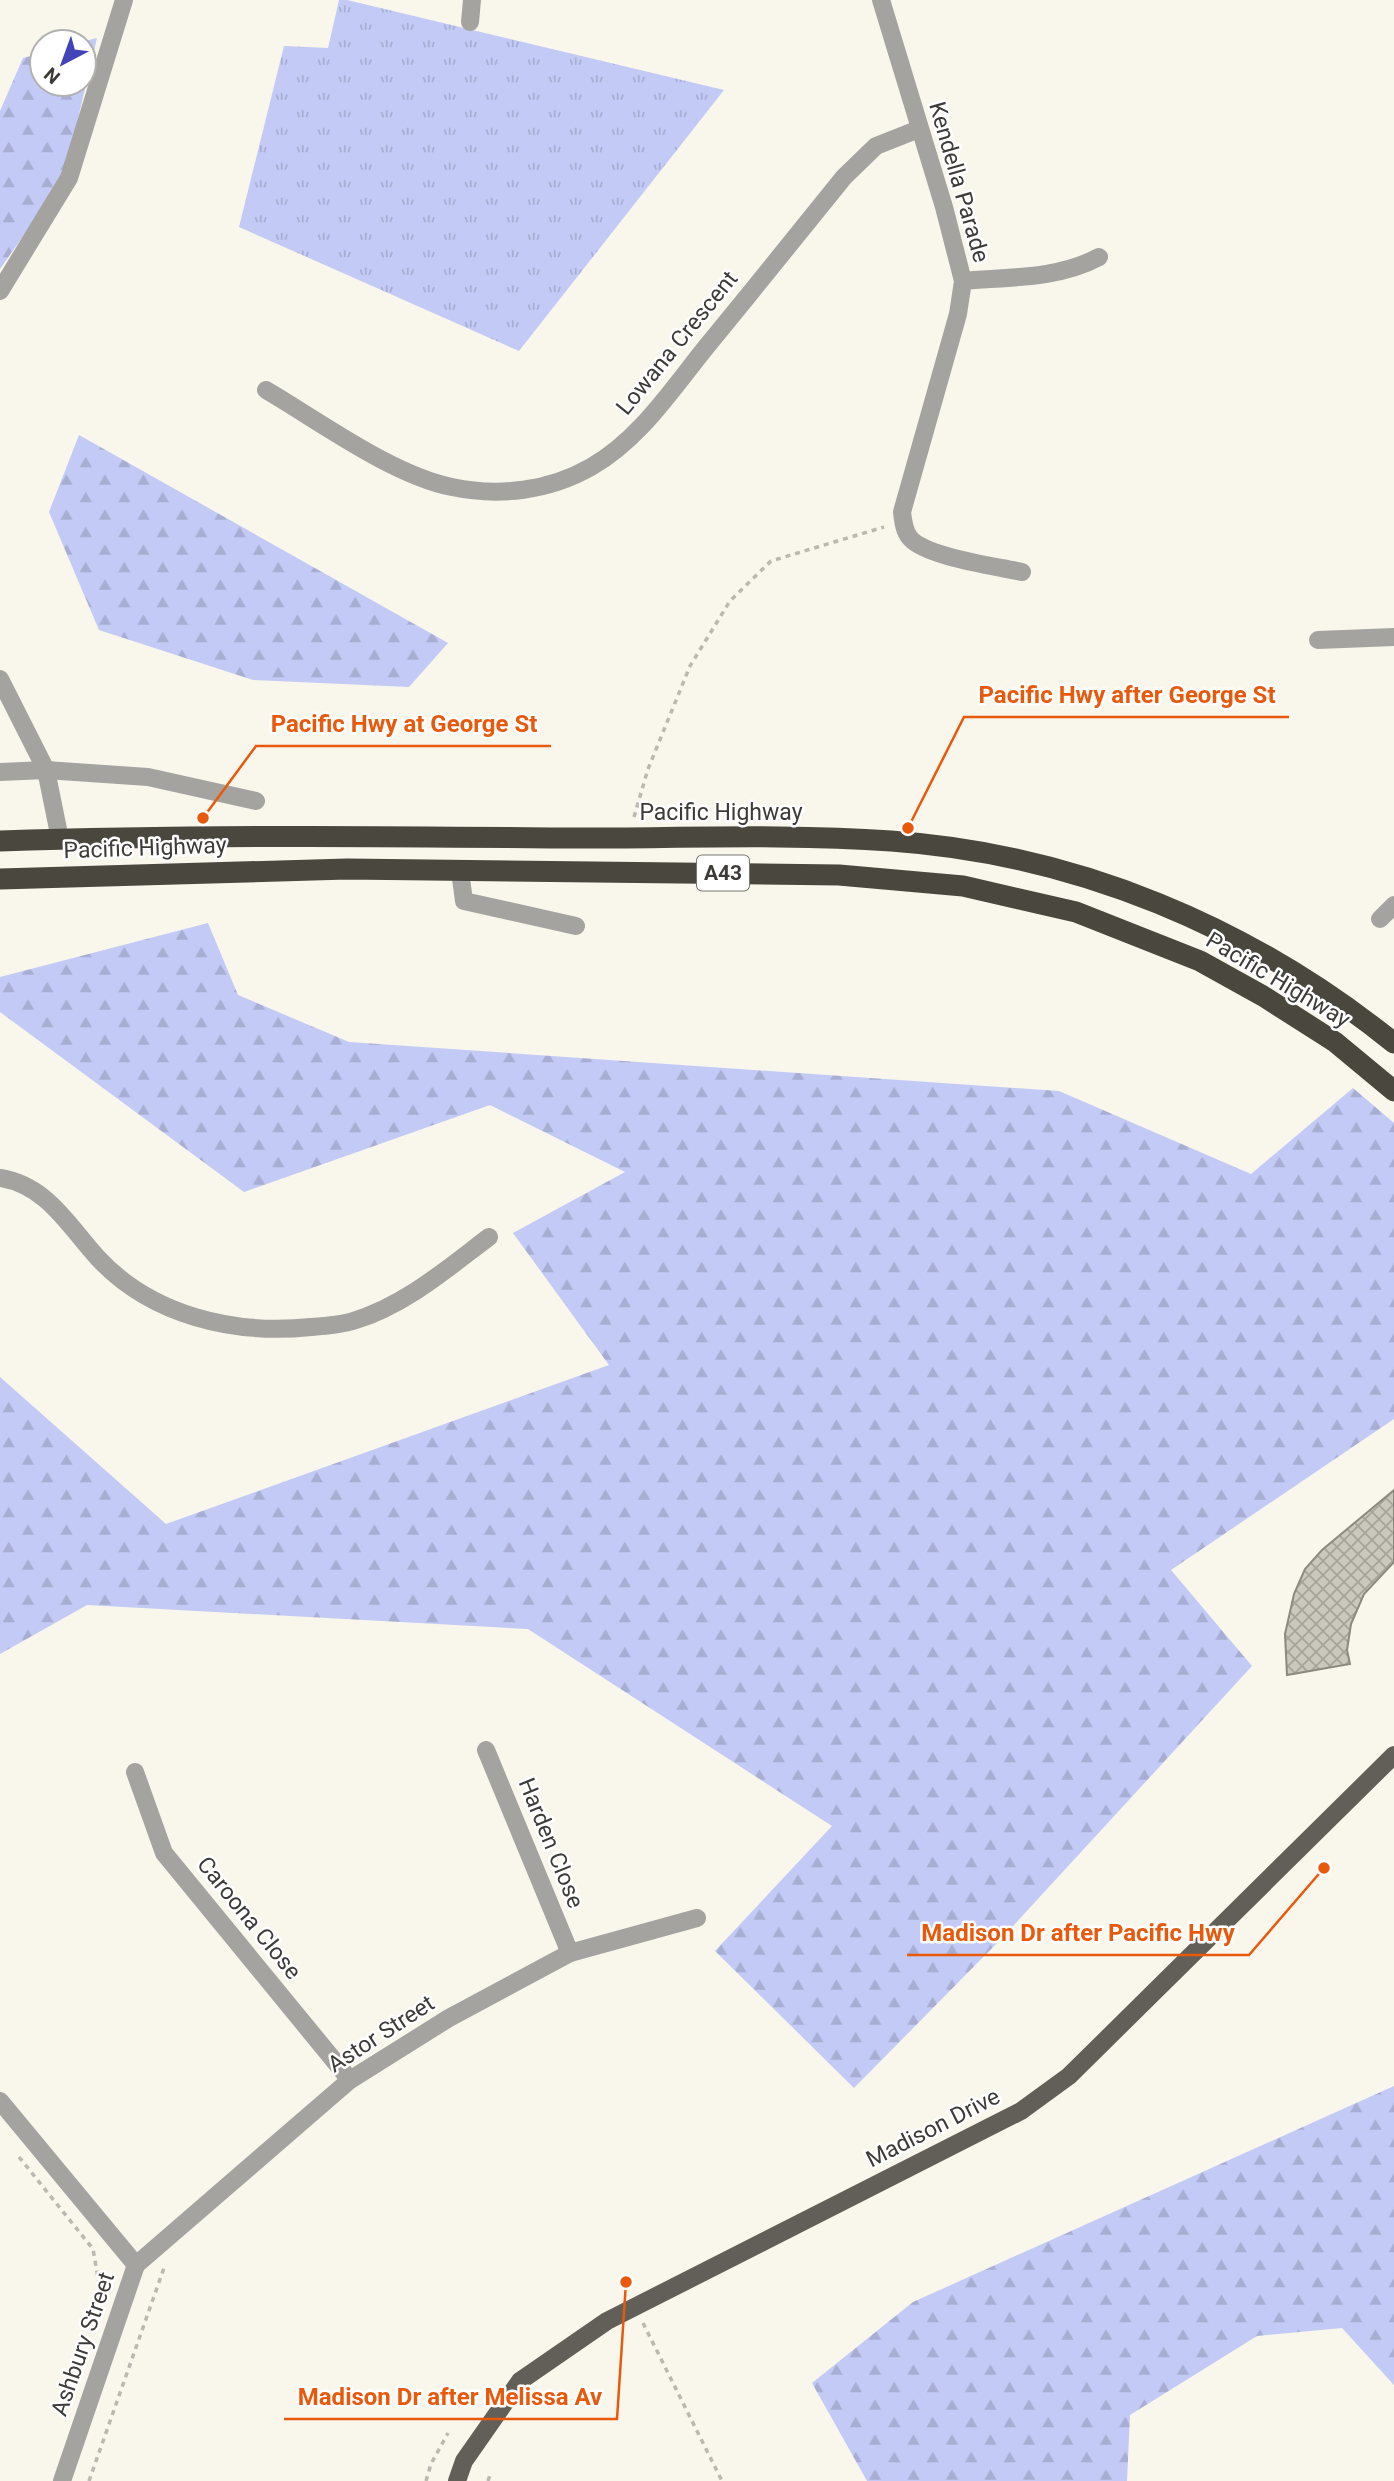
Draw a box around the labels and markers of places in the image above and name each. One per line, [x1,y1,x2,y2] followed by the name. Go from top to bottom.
[964,672,1289,717] callout: Pacific Hwy after George St
[256,701,551,746] callout: Pacific Hwy at George St
[907,1910,1249,1955] callout: Madison Dr after Pacific Hwy
[284,2374,617,2419] callout: Madison Dr after Melissa Av

